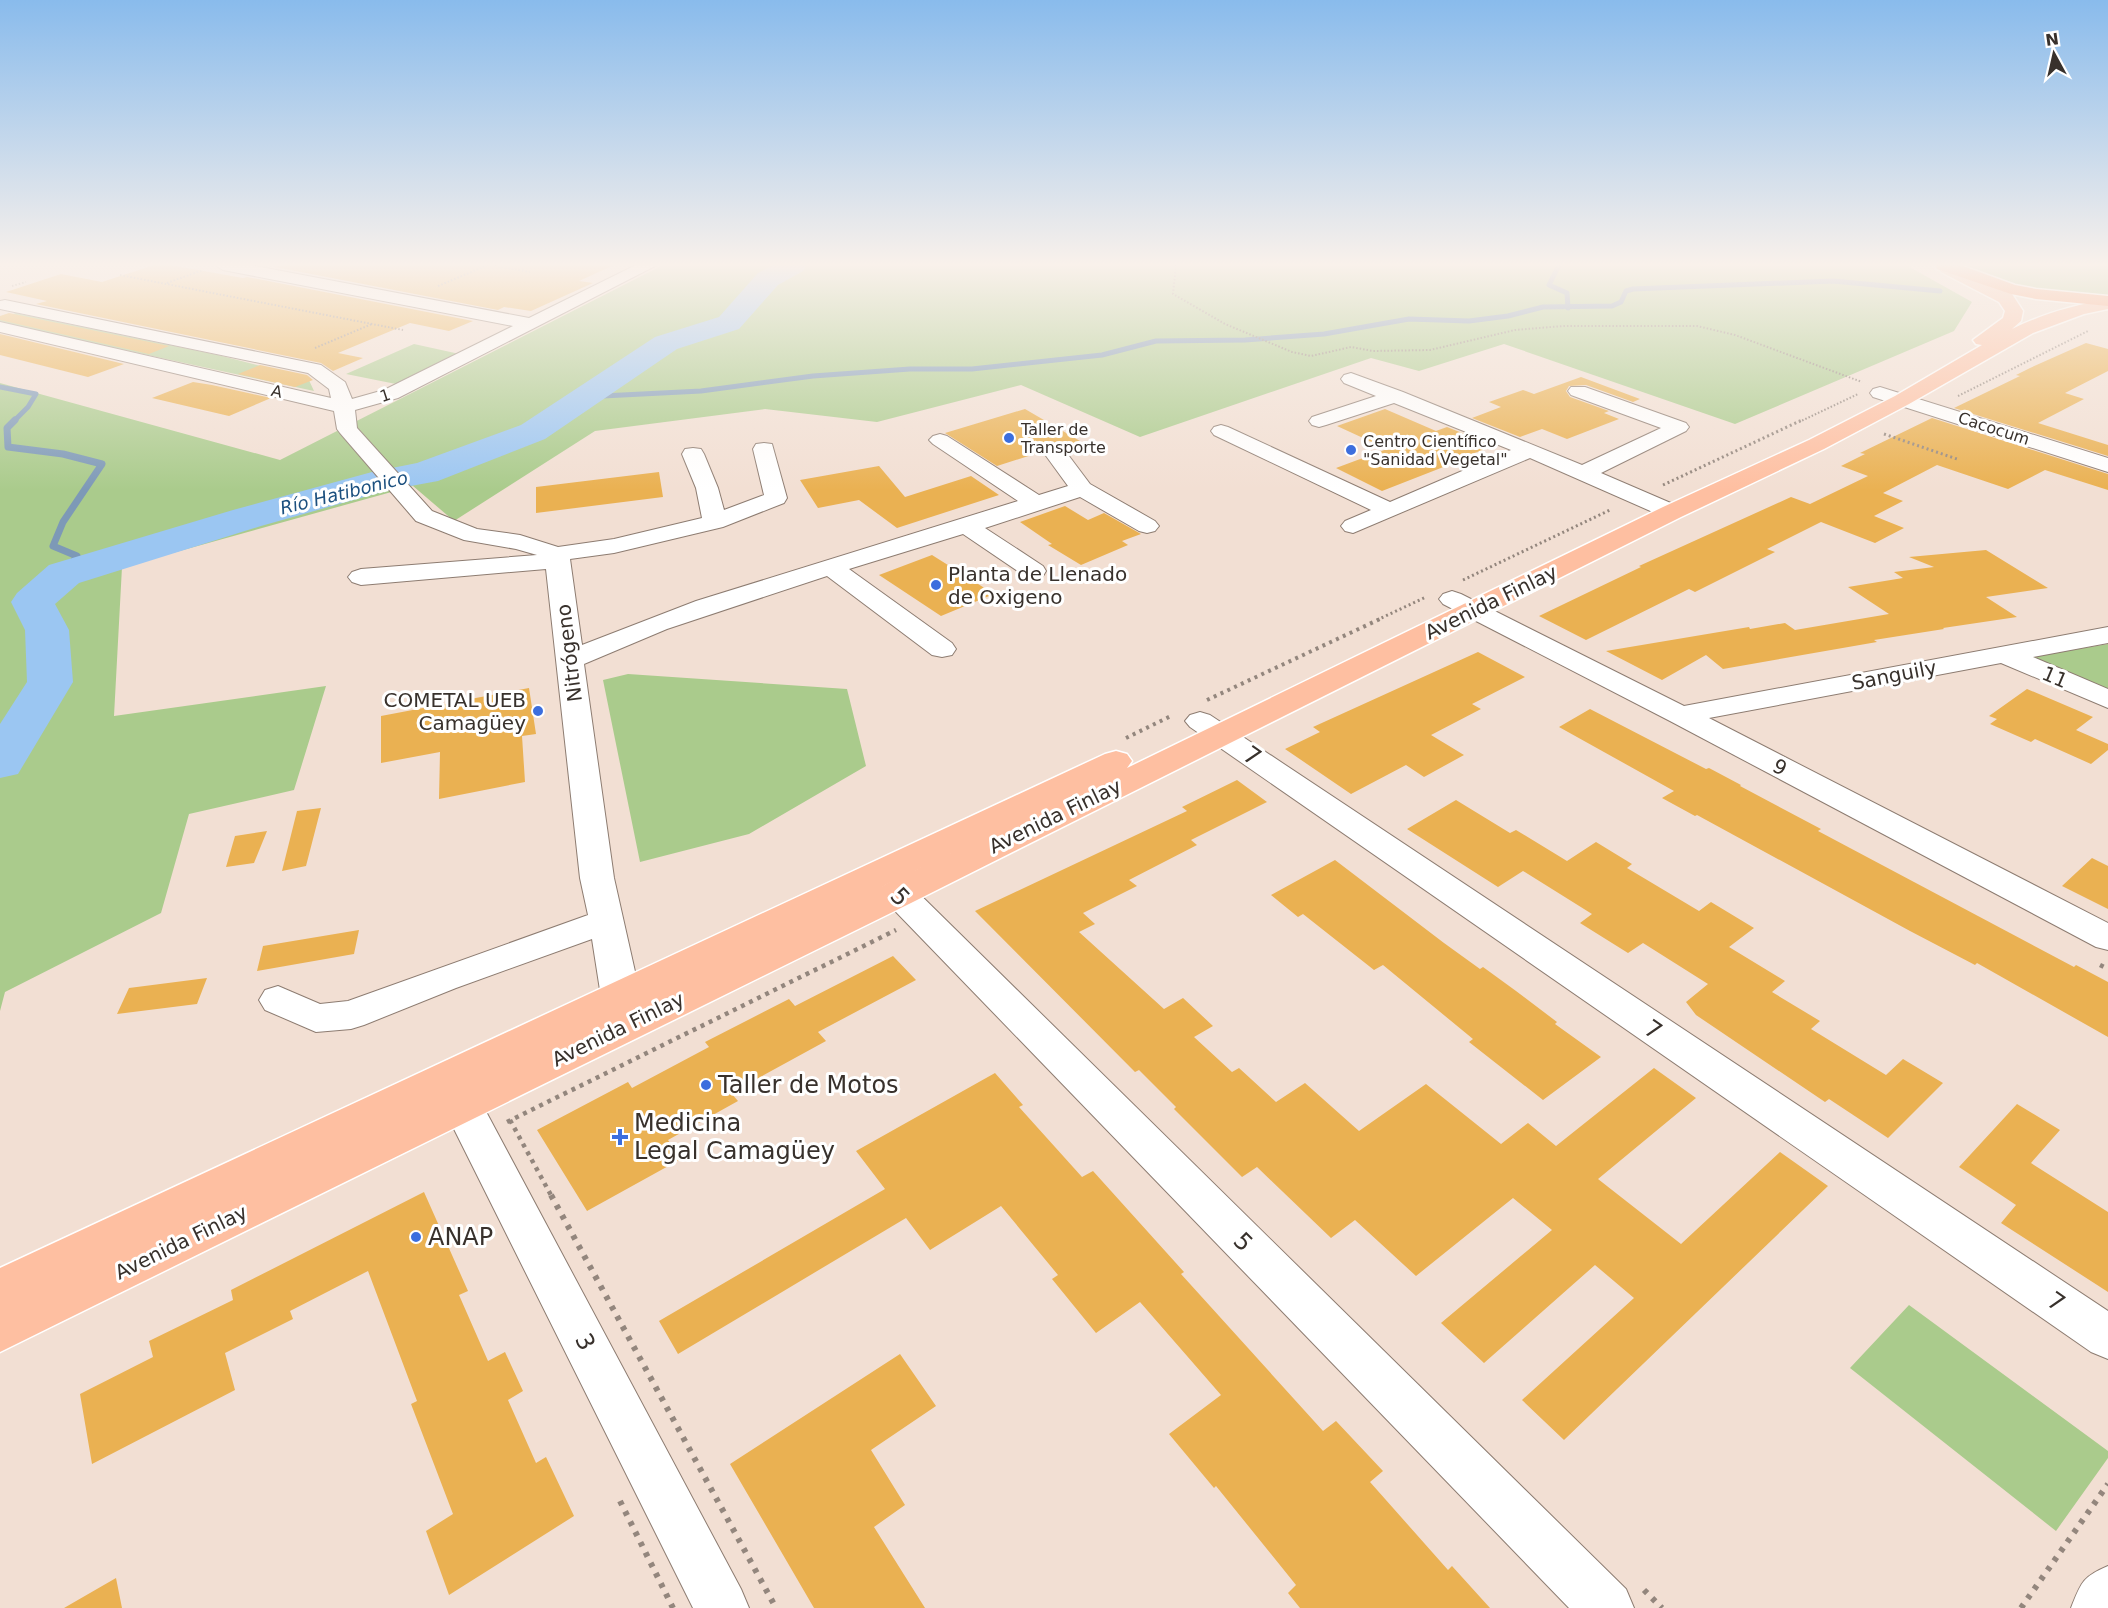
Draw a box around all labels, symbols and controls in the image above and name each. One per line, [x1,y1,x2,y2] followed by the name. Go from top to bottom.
[2024,24,2084,84] north arrow
[2044,29,2060,50] text: N
[269,381,284,402] street label: A
[377,385,393,406] street label: 1
[1956,408,2032,449] street label: Cacocum
[1020,420,1106,457] place label: Taller de Transporte
[1002,431,1016,445] marker: Taller de Transporte
[1363,432,1508,469] place label: Centro Científico "Sanidad Vegetal"
[1344,443,1358,457] marker: Centro Científico "Sanidad Vegetal"
[278,467,410,519] water label: Río Hatibonico
[1421,560,1561,644] street label: Avenida Finlay
[948,562,1127,609] place label: Planta de Llenado de Oxigeno
[929,578,943,592] marker: Planta de Llenado de Oxigeno
[551,603,587,703] street label: Nitrógeno
[1850,655,1939,695] street label: Sanguily
[2039,661,2071,693] street label: 11
[384,688,526,735] place label: COMETAL UEB Camagüey
[531,704,545,718] marker: COMETAL UEB Camagüey
[1238,740,1266,772] street label: 7
[1769,753,1791,781] street label: 9
[985,774,1125,858] street label: Avenida Finlay
[885,882,915,912] street label: 5
[548,987,688,1071] street label: Avenida Finlay
[1639,1014,1667,1046] street label: 7
[717,1071,899,1099] place label: Taller de Motos
[699,1078,713,1092] marker: Taller de Motos
[634,1109,835,1165] place label: Medicina Legal Camagüey
[611,1128,629,1146] marker: Medicina Legal Camagüey
[111,1200,251,1284] street label: Avenida Finlay
[428,1223,493,1251] place label: ANAP
[1228,1227,1258,1257] street label: 5
[409,1230,423,1244] marker: ANAP
[2042,1286,2070,1318] street label: 7
[569,1329,601,1355] street label: 3

